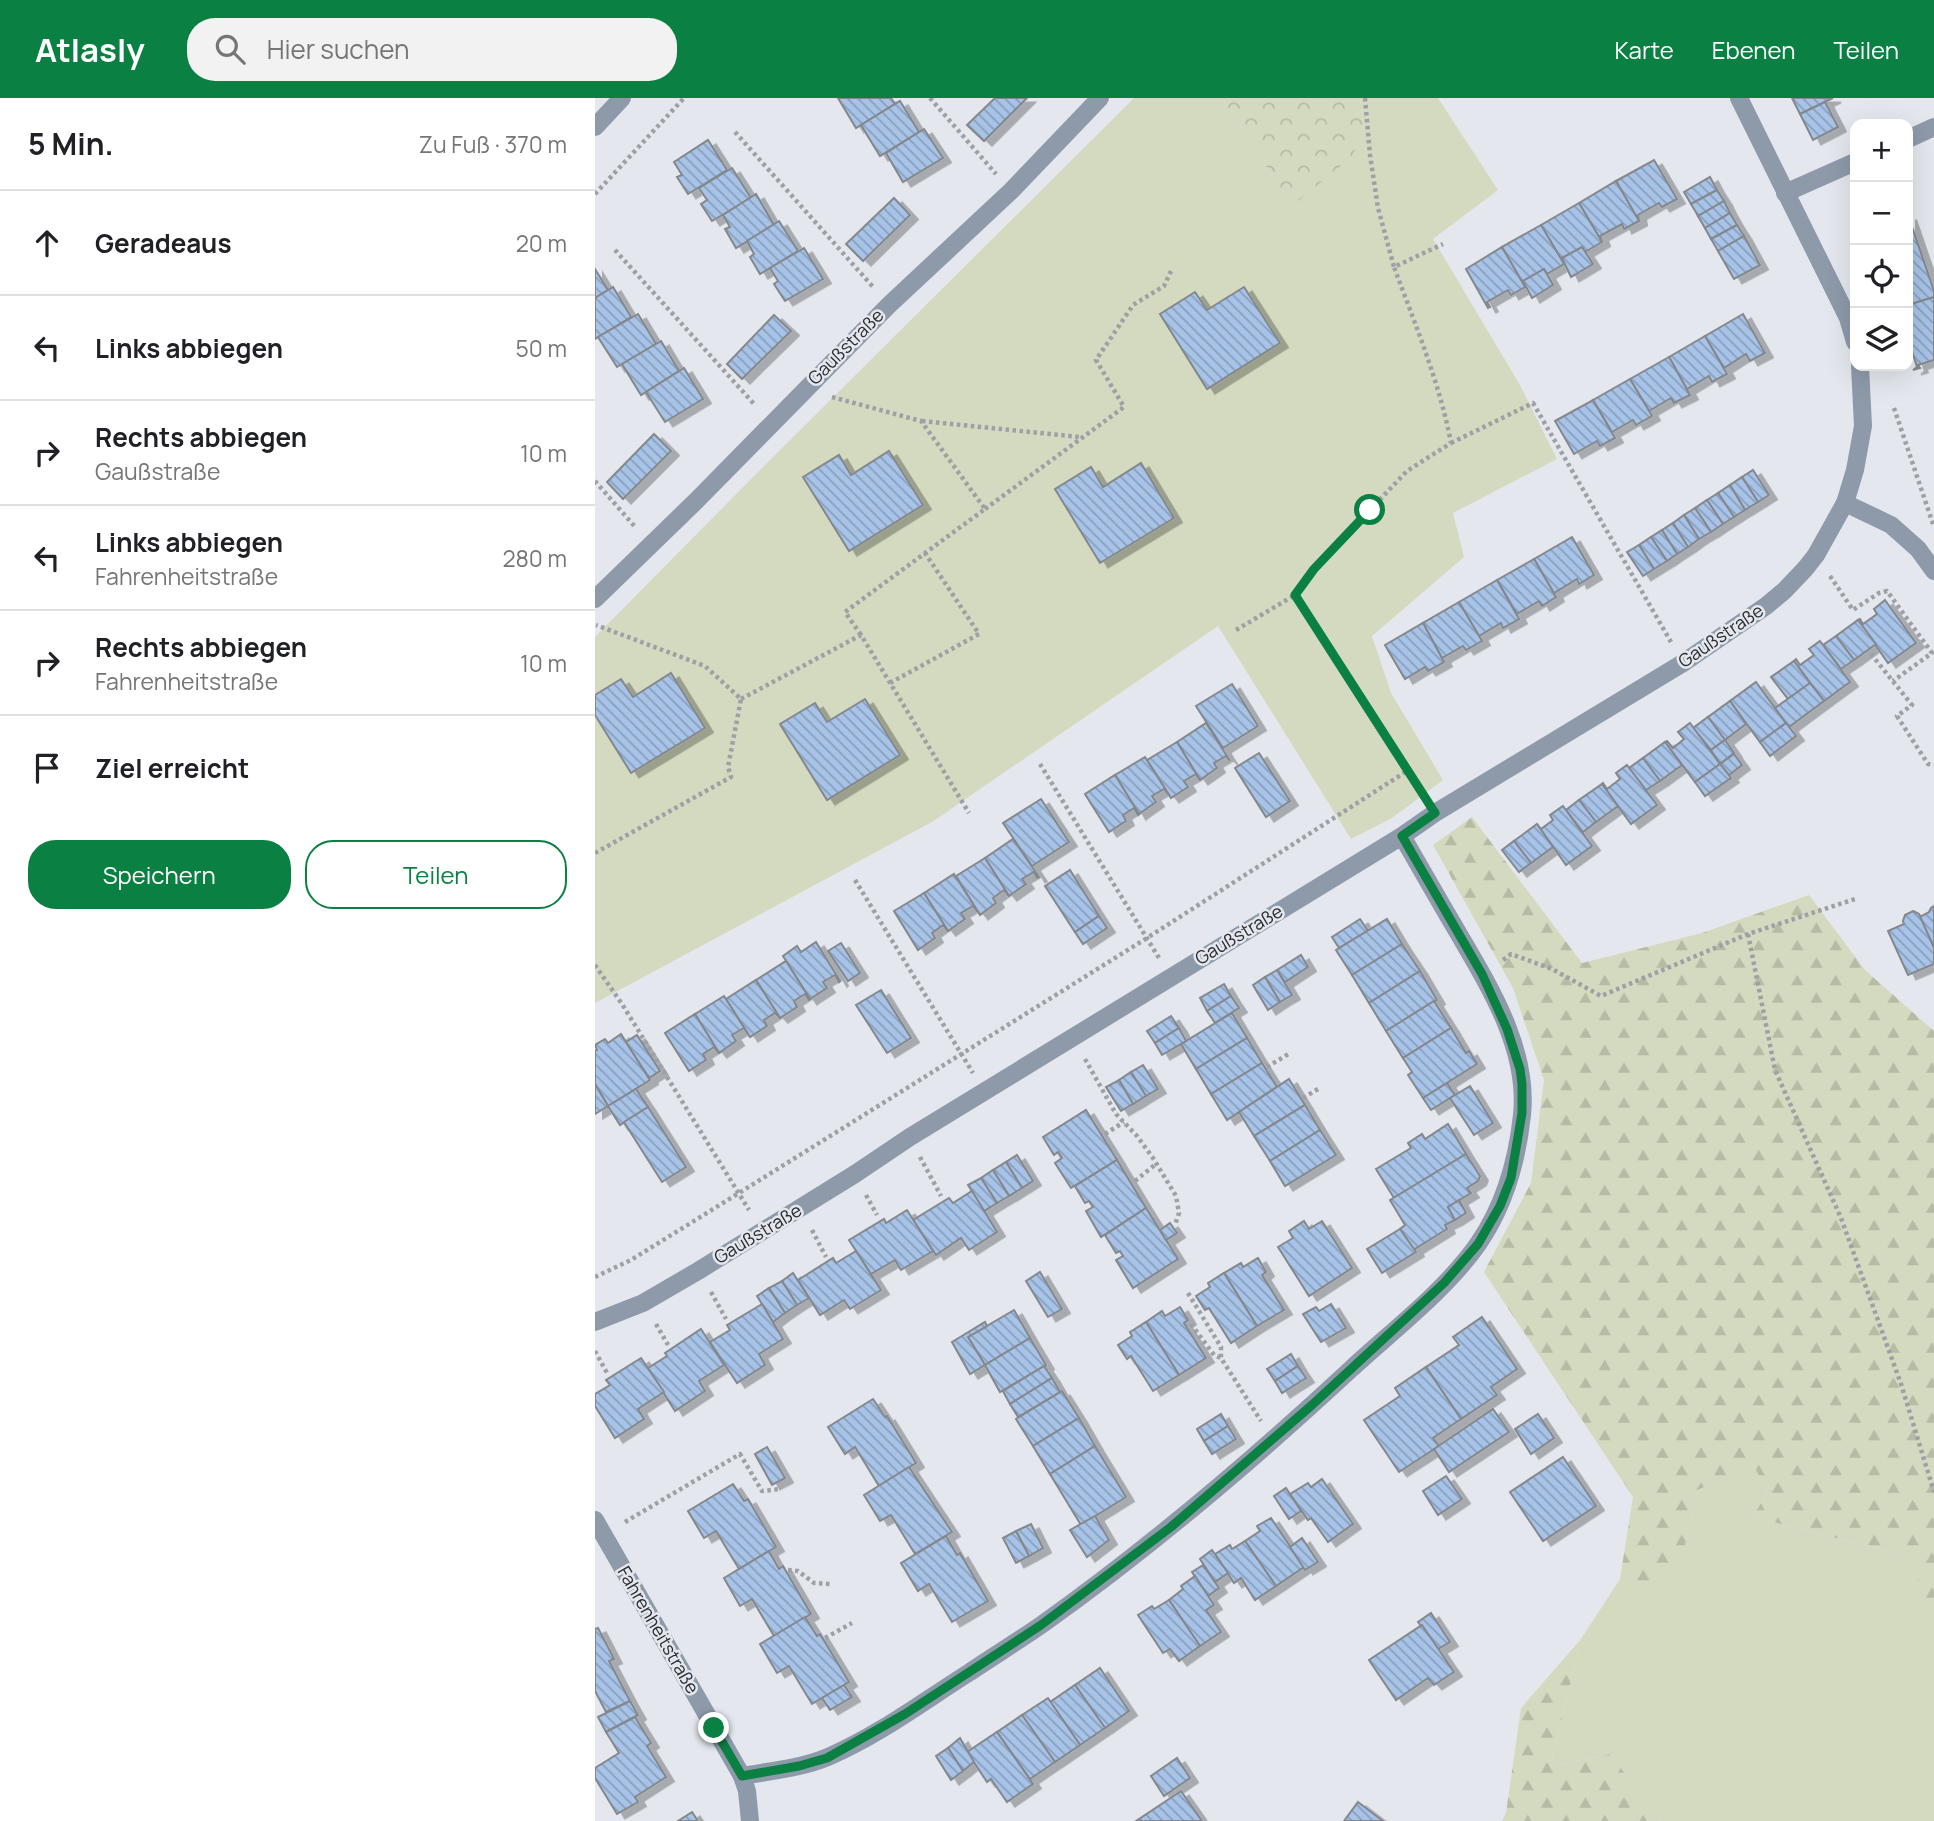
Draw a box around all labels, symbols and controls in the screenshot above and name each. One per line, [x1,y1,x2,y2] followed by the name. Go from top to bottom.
[187,18,677,81] search box
[35,27,145,72] text: Atlasly
[211,30,249,68] icon: search
[267,31,409,67] text: Hier suchen
[1614,33,1674,66] text: Karte
[1712,33,1795,66] text: Ebenen
[1833,33,1899,66] text: Teilen
[1850,119,1913,371] map controls
[1850,119,1913,182] button: +
[28,123,114,164] text: 5 Min.
[419,128,567,160] text: Zu Fuß · 370 m
[1850,182,1913,245] button: −
[28,224,66,262] icon: ahead
[95,225,231,261] text: Geradeaus
[516,227,567,259] text: 20 m
[1850,245,1913,308] button: locate
[802,303,889,390] street label: Gaußstraße
[1850,308,1913,371] button: layers
[28,329,66,367] icon: left
[95,330,283,366] text: Links abbiegen
[516,332,567,364] text: 50 m
[95,419,307,455] text: Rechts abbiegen
[28,434,66,472] icon: right
[520,437,567,469] text: 10 m
[95,455,221,487] text: Gaußstraße
[1354,494,1385,525] route start
[95,524,283,560] text: Links abbiegen
[28,539,66,577] icon: left
[502,542,567,574] text: 280 m
[95,560,278,592] text: Fahrenheitstraße
[1673,598,1768,673] street label: Gaußstraße
[95,629,307,665] text: Rechts abbiegen
[28,644,66,682] icon: right
[520,647,567,679] text: 10 m
[95,665,278,697] text: Fahrenheitstraße
[28,749,66,787] icon: arrive
[95,750,249,786] text: Ziel erreicht
[28,840,291,909] button: Speichern
[305,840,567,909] button: Teilen
[1190,899,1287,970] street label: Gaußstraße
[709,1198,806,1269] street label: Gaußstraße
[613,1561,705,1698] street label: Fahrenheitstraße
[698,1712,729,1743] route end

